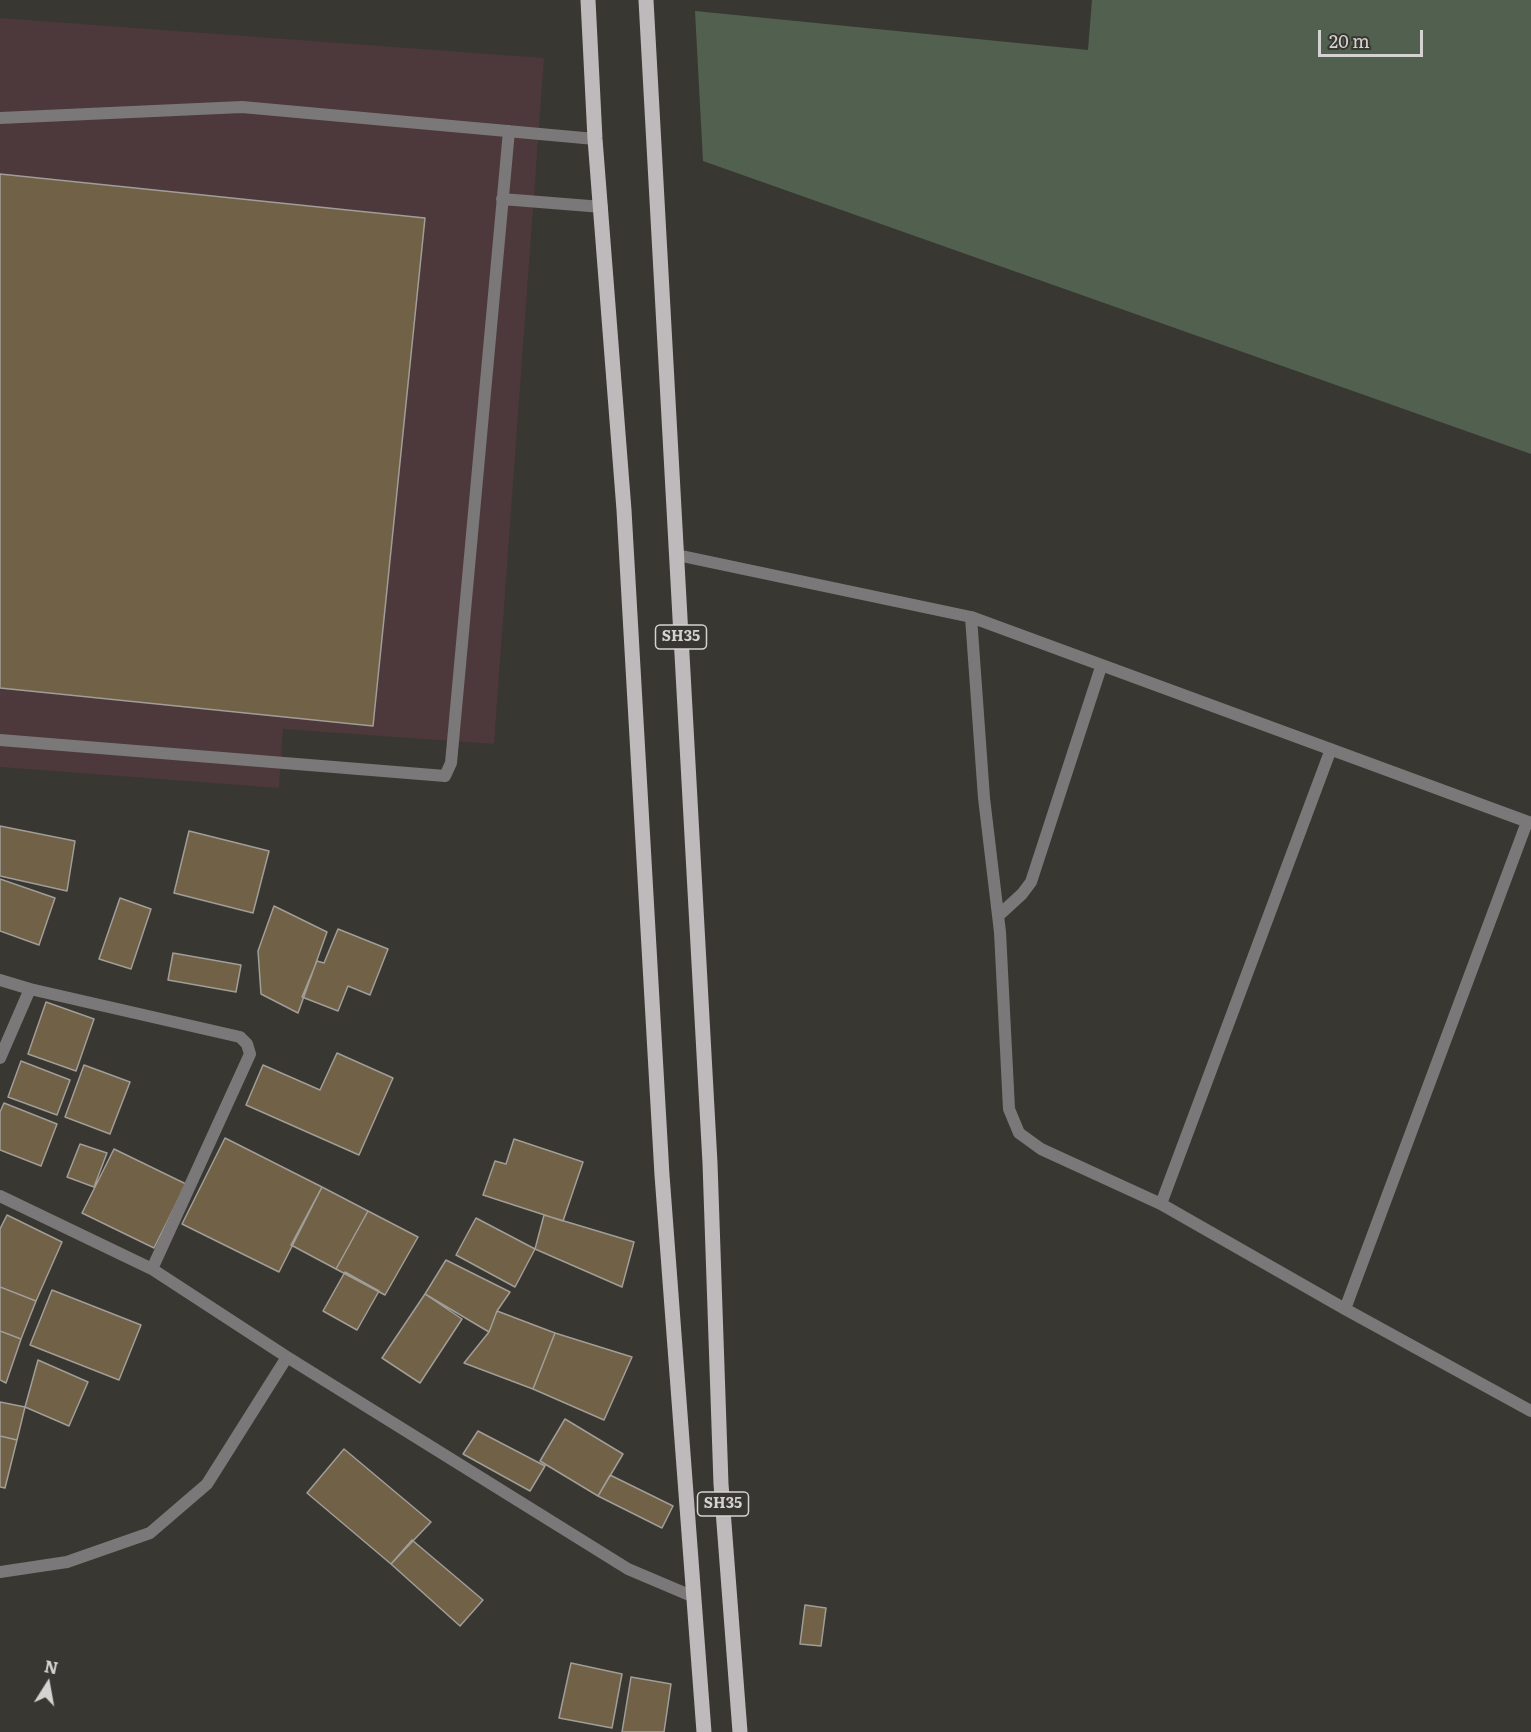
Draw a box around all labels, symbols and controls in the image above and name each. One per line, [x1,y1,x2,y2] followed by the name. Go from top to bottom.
[1321,18,1426,56] scale bar
[1329,27,1370,54] text: 20 m
[656,625,706,649] road number: SH35
[698,1492,748,1516] road number: SH35
[43,1653,60,1679] text: N
[18,1654,78,1714] north arrow

